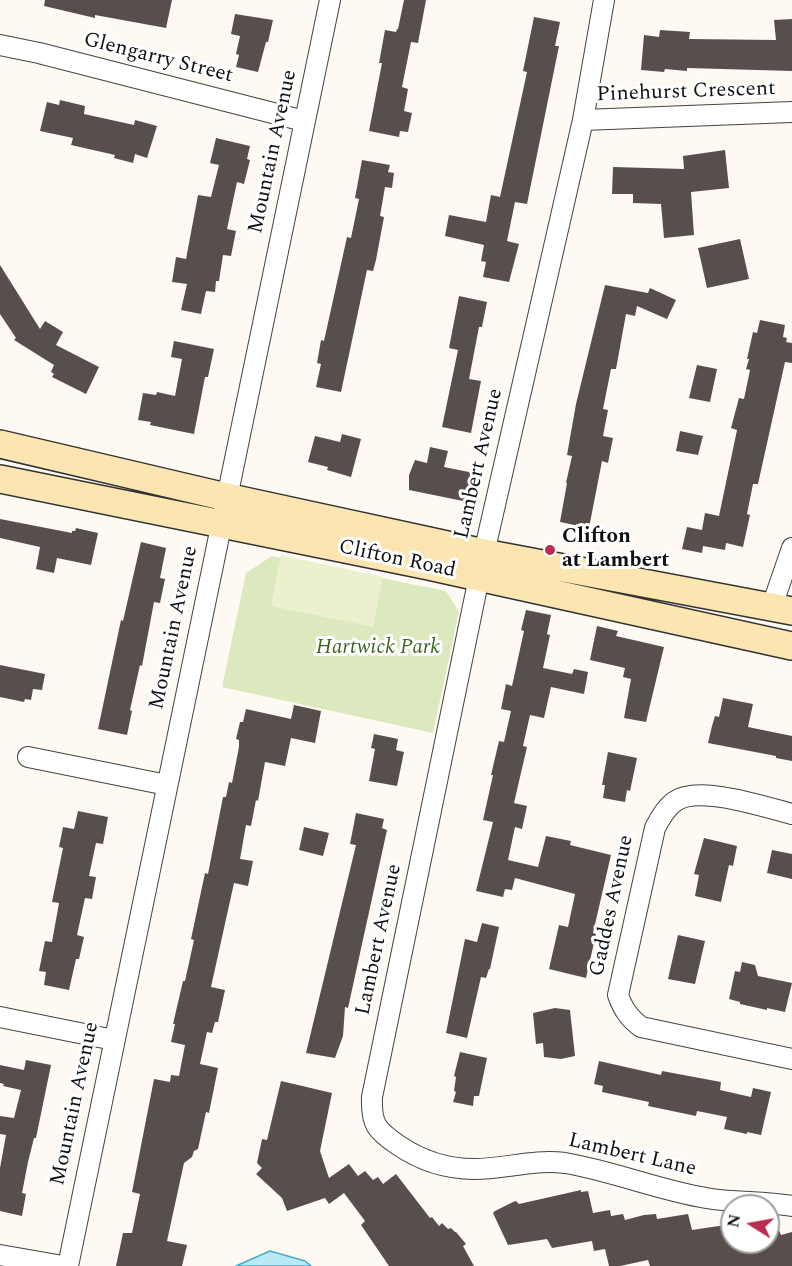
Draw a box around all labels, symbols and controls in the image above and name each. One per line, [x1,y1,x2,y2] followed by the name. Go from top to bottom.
[81,28,235,90] street label: Glengarry Street
[244,68,304,236] street label: Mountain Avenue
[596,77,776,109] street label: Pinehurst Crescent
[450,386,510,542] street label: Lambert Avenue
[562,525,669,575] place label: Clifton at Lambert
[336,535,458,585] street label: Clifton Road
[543,543,557,557] marker: Clifton at Lambert
[145,544,205,712] street label: Mountain Avenue
[316,636,440,662] park label: Hartwick Park
[586,833,640,979] street label: Gaddes Avenue
[352,862,408,1018] street label: Lambert Avenue
[46,1020,106,1188] street label: Mountain Avenue
[566,1129,698,1183] street label: Lambert Lane
[720,1194,780,1254] north arrow
[721,1212,747,1230] text: N

